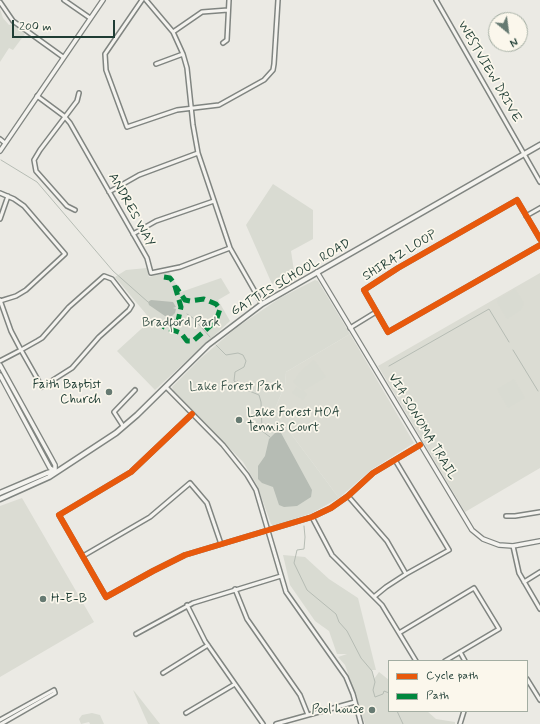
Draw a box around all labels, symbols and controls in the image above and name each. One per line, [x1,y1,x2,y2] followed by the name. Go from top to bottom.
[14,12,117,38] scale bar
[488,12,528,52] north arrow
[19,19,52,35] text: 200 m
[454,19,524,125] street label: WESTVIEW DRIVE
[507,34,520,50] text: N
[104,171,158,249] street label: ANDRES WAY
[360,227,440,285] street label: SHIRAZ LOOP
[228,236,354,320] street label: GATTIS SCHOOL ROAD
[142,315,220,331] park label: Bradford Park
[384,371,460,483] street label: VIA SONOMA TRAIL
[32,377,101,408] place label: Faith Baptist Church
[189,379,283,395] park label: Lake Forest Park
[104,387,114,397] marker: Faith Baptist Church
[247,405,340,436] place label: Lake Forest HOA Tennis Court
[234,415,244,425] marker: Lake Forest HOA Tennis Court
[51,591,87,607] place label: H-E-B
[38,594,48,604] marker: H-E-B
[388,660,528,712] legend
[426,668,478,684] text: Cycle path
[426,688,449,704] text: Path
[312,702,364,718] place label: Pool house
[367,705,377,715] marker: Pool house

